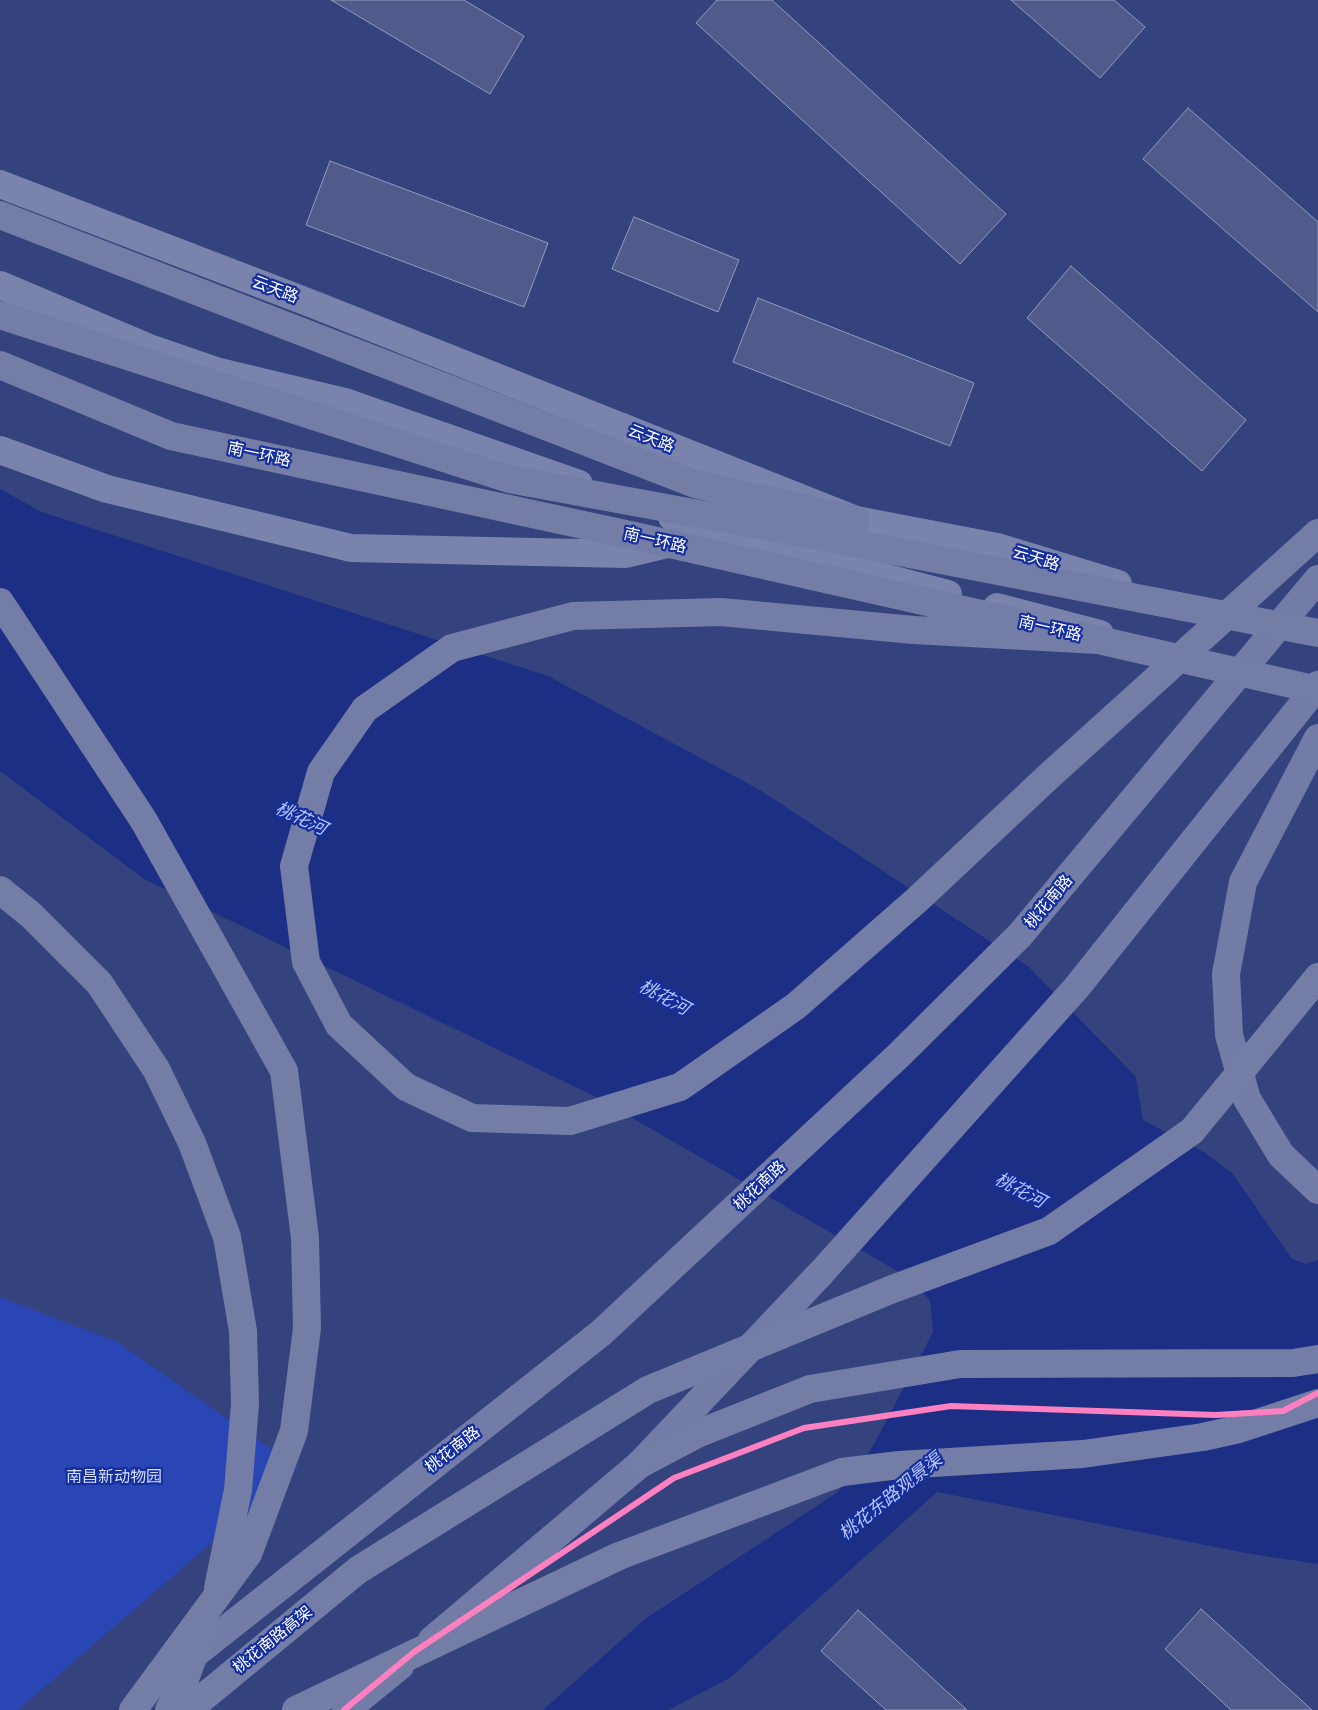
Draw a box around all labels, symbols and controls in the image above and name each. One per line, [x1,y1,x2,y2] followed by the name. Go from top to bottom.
[249,272,301,308] street label: 云天路
[625,421,677,457] street label: 云天路
[226,439,292,471] street label: 南一环路
[622,524,688,558] street label: 南一环路
[1010,543,1062,575] street label: 云天路
[1017,612,1083,646] street label: 南一环路
[272,798,330,840] water label: 桃花河
[1021,871,1077,933] street label: 桃花南路
[635,976,693,1020] water label: 桃花河
[730,1157,790,1215] street label: 桃花南路
[991,1169,1049,1213] water label: 桃花河
[422,1423,484,1477] street label: 桃花南路
[835,1449,947,1545] water label: 桃花东路观景渠
[66,1467,162,1487] park label: 南昌新动物园
[230,1602,316,1678] street label: 桃花南路高架

